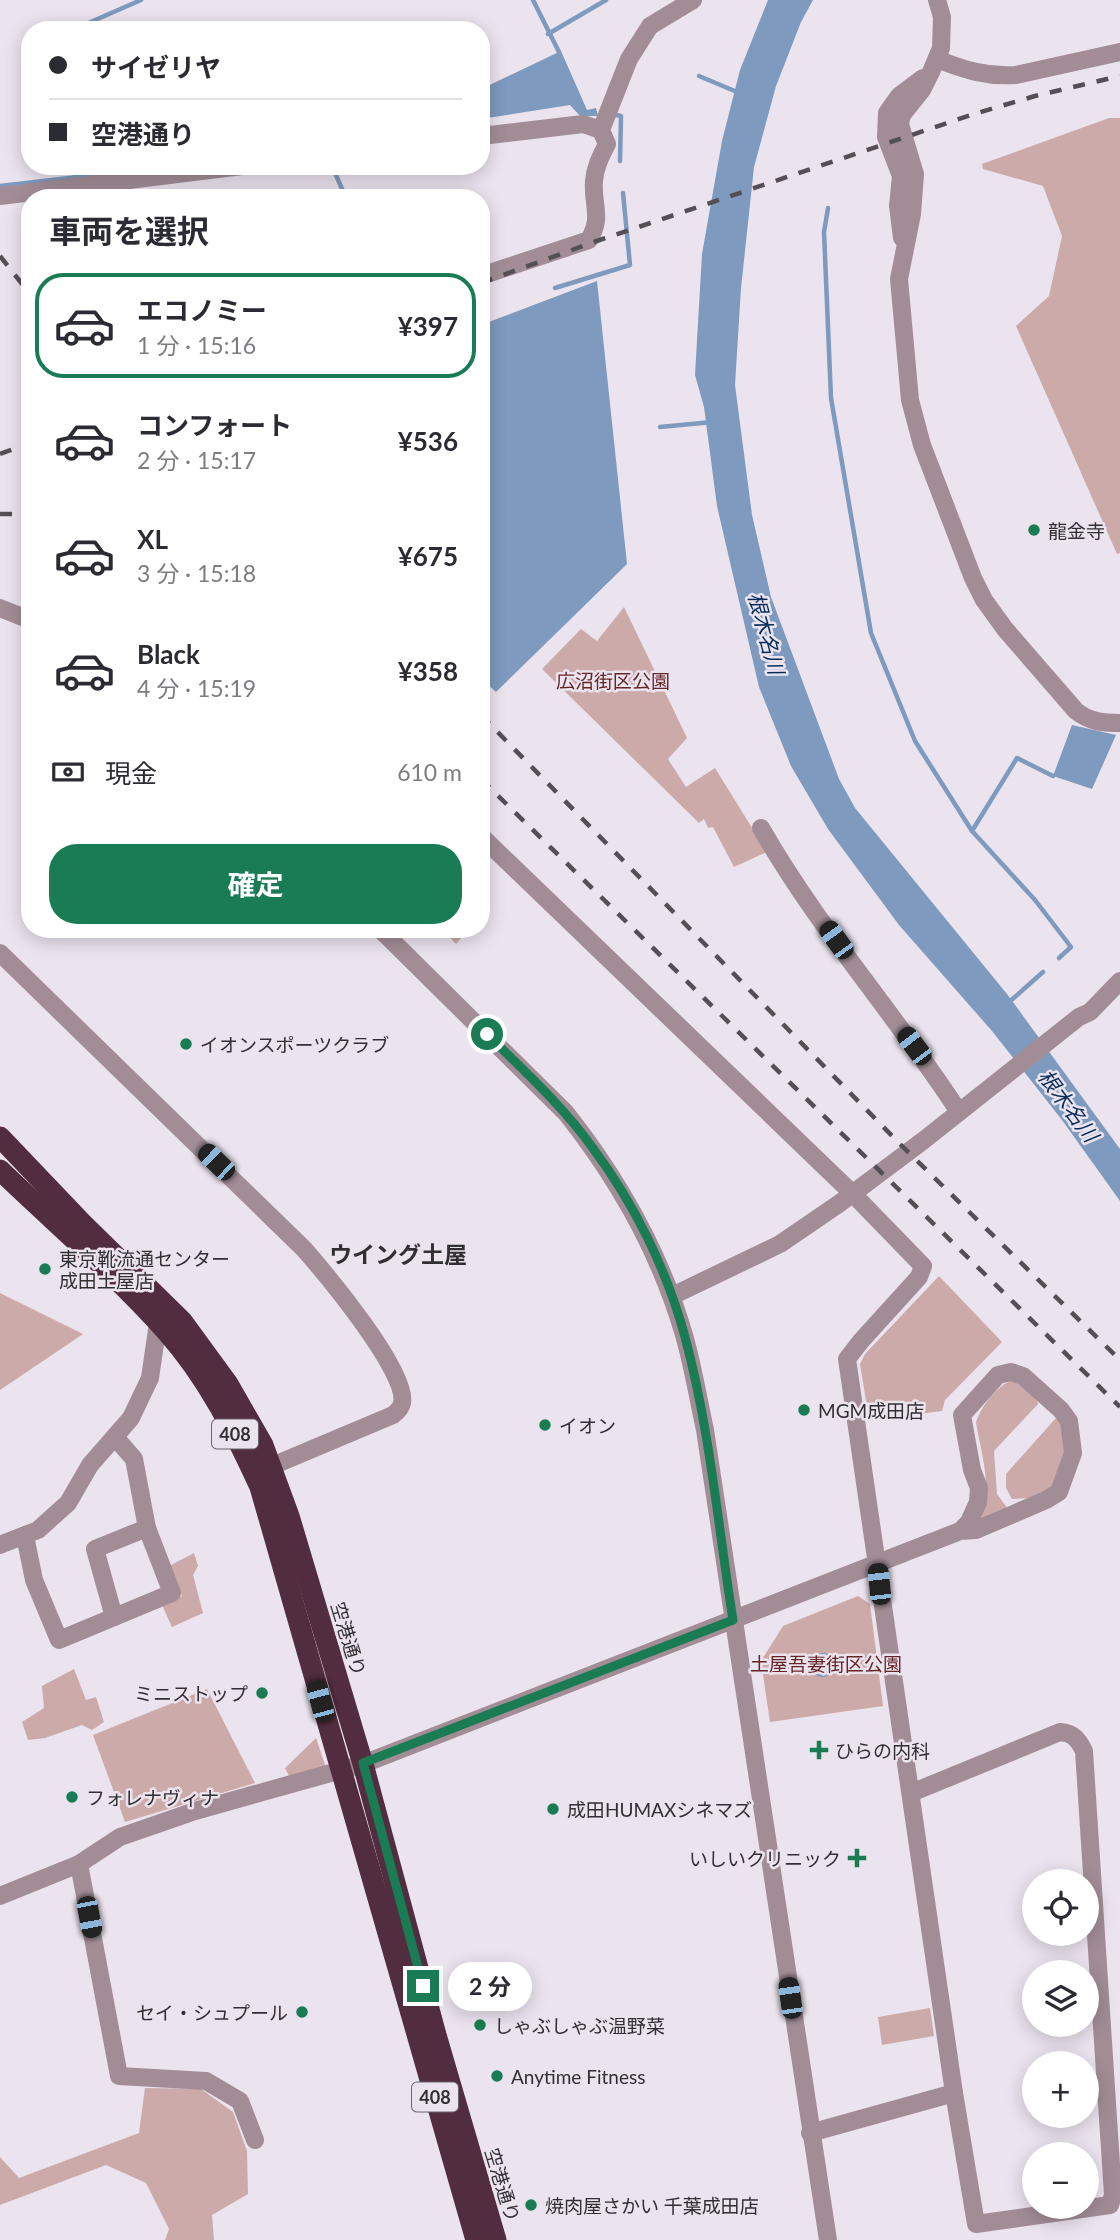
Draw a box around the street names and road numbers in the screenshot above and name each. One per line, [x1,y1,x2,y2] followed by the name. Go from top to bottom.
[212,1420,258,1448] road number: 408
[327,1599,371,1679] street label: 空港通り
[412,2082,458,2112] road number: 408
[481,2145,525,2225] street label: 空港通り

